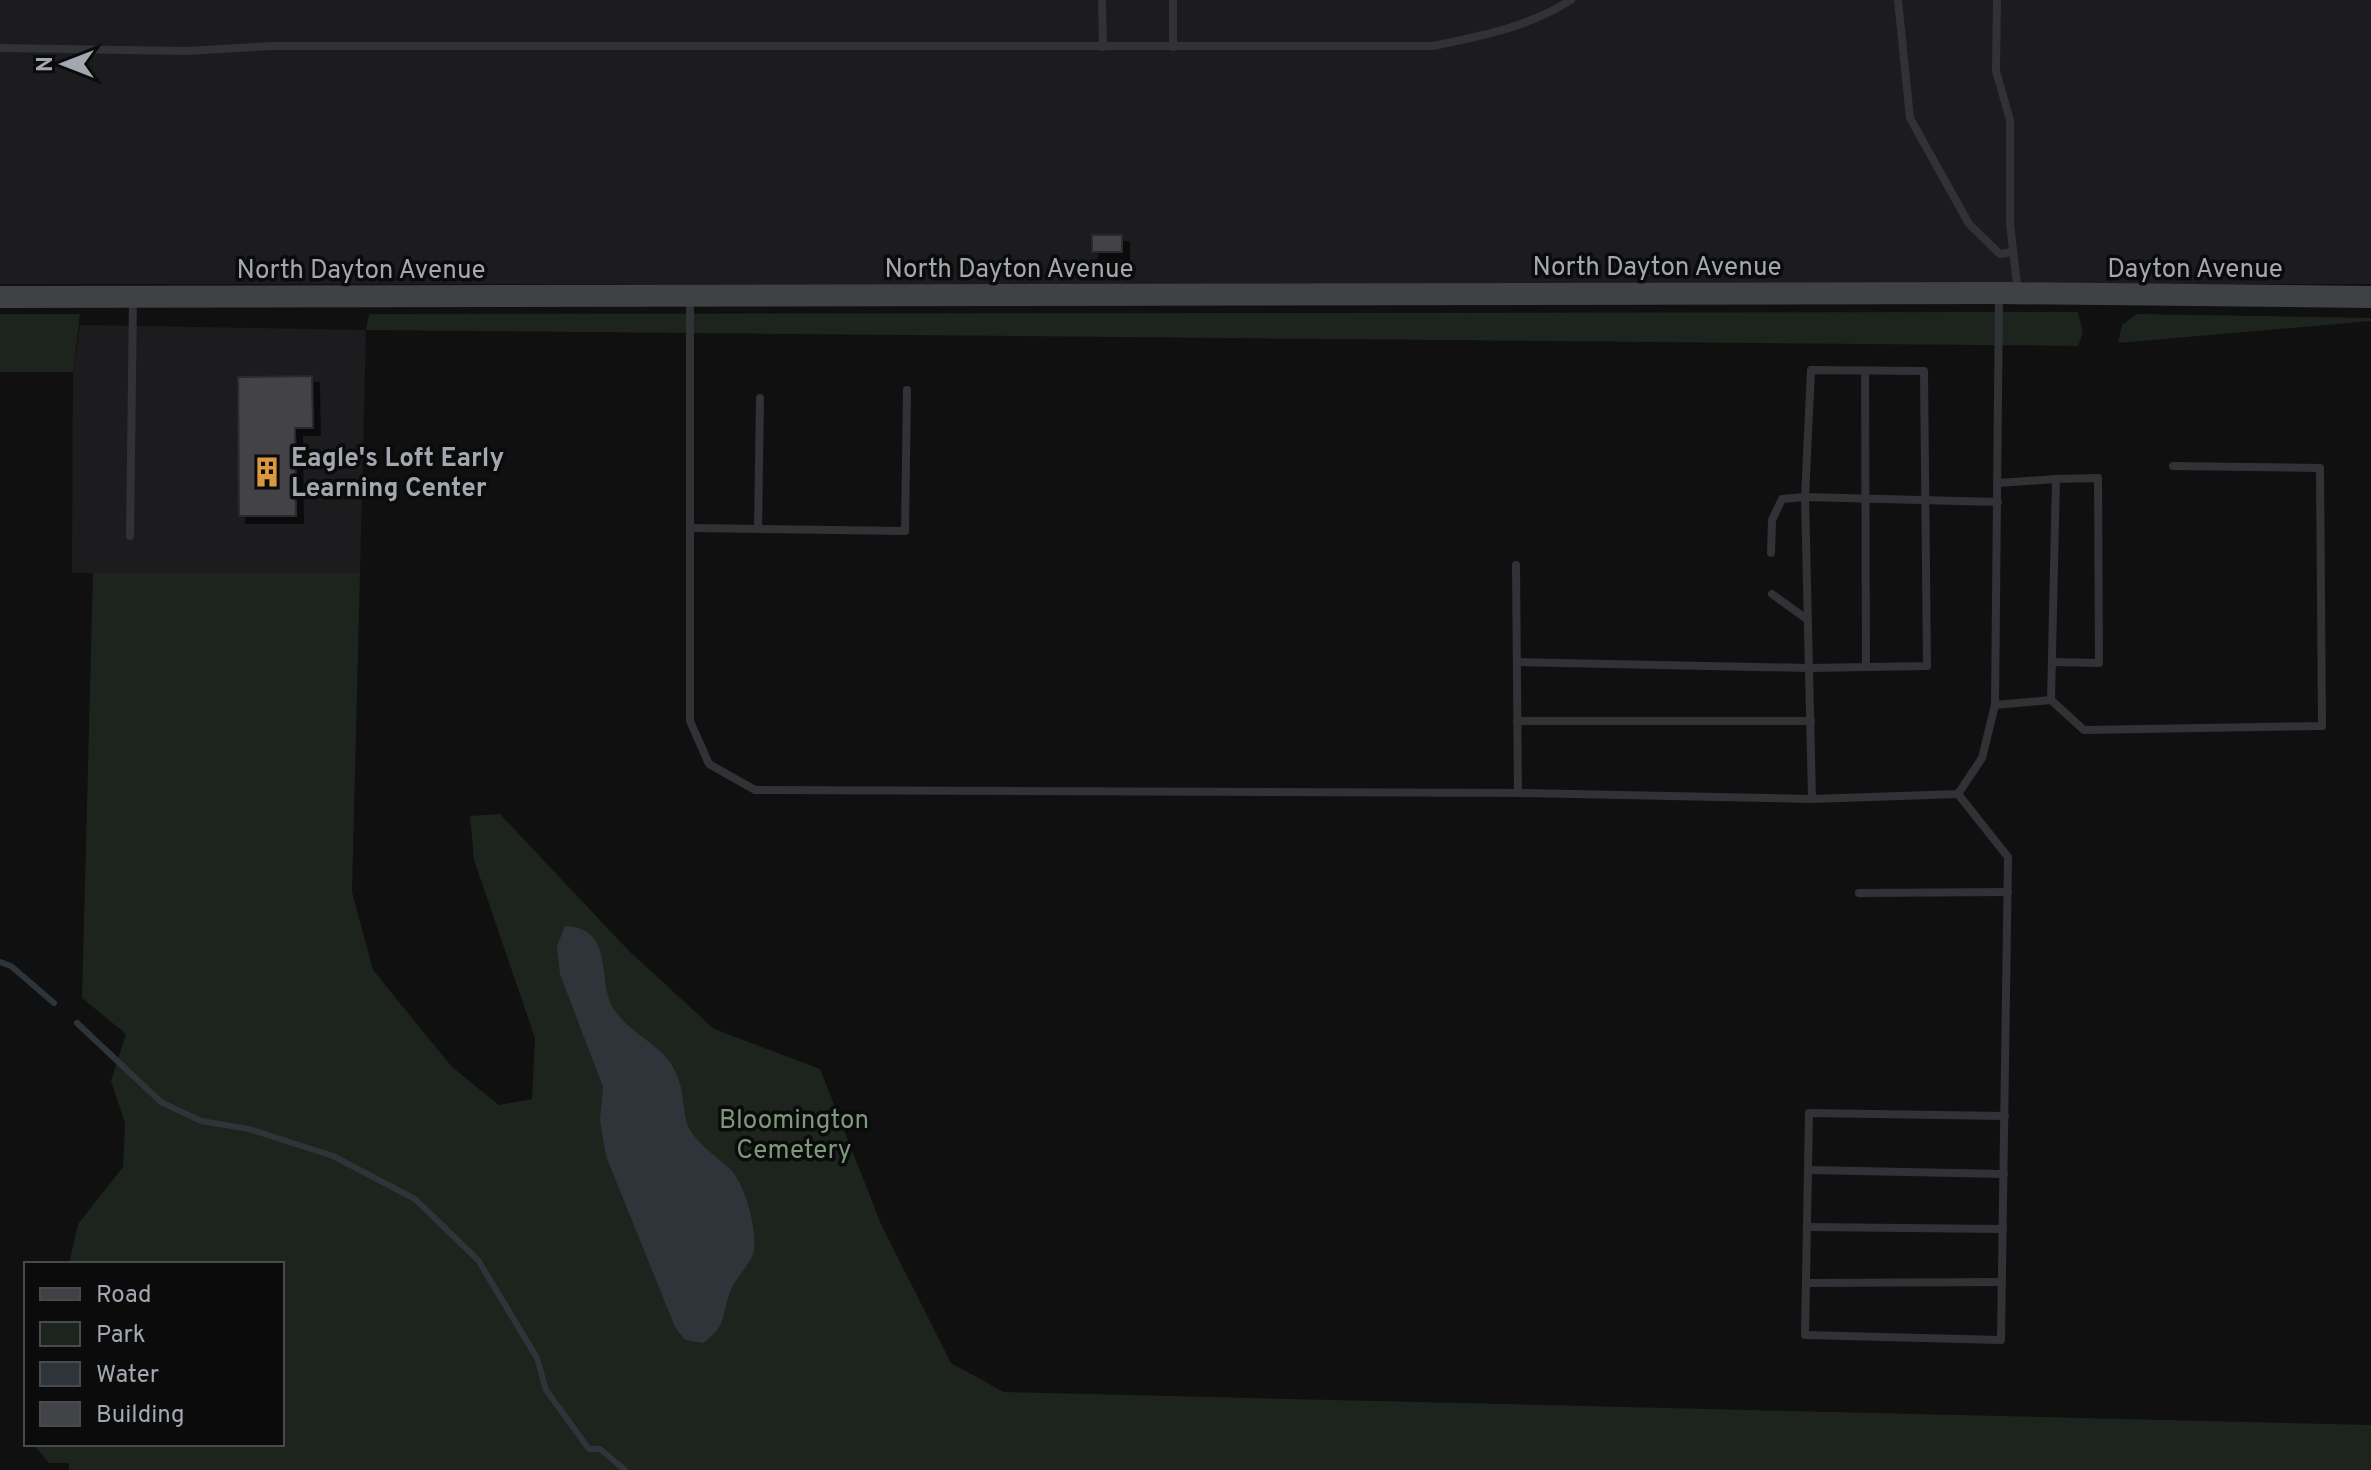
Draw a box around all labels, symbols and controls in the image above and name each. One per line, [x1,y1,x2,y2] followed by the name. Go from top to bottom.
[24,24,104,104] north arrow
[33,56,60,72] text: N
[1533,252,1781,285] street label: North Dayton Avenue
[885,254,1133,287] street label: North Dayton Avenue
[2107,254,2283,287] street label: Dayton Avenue
[237,255,485,288] street label: North Dayton Avenue
[291,443,504,506] place label: Eagle's Loft Early Learning Center
[250,455,284,489] building icon: Eagle's Loft Early Learning Center
[719,1105,869,1168] park label: Bloomington Cemetery
[24,1262,284,1446] legend
[96,1281,152,1311] text: Road
[96,1321,146,1351] text: Park
[96,1361,159,1391] text: Water
[96,1401,185,1431] text: Building

